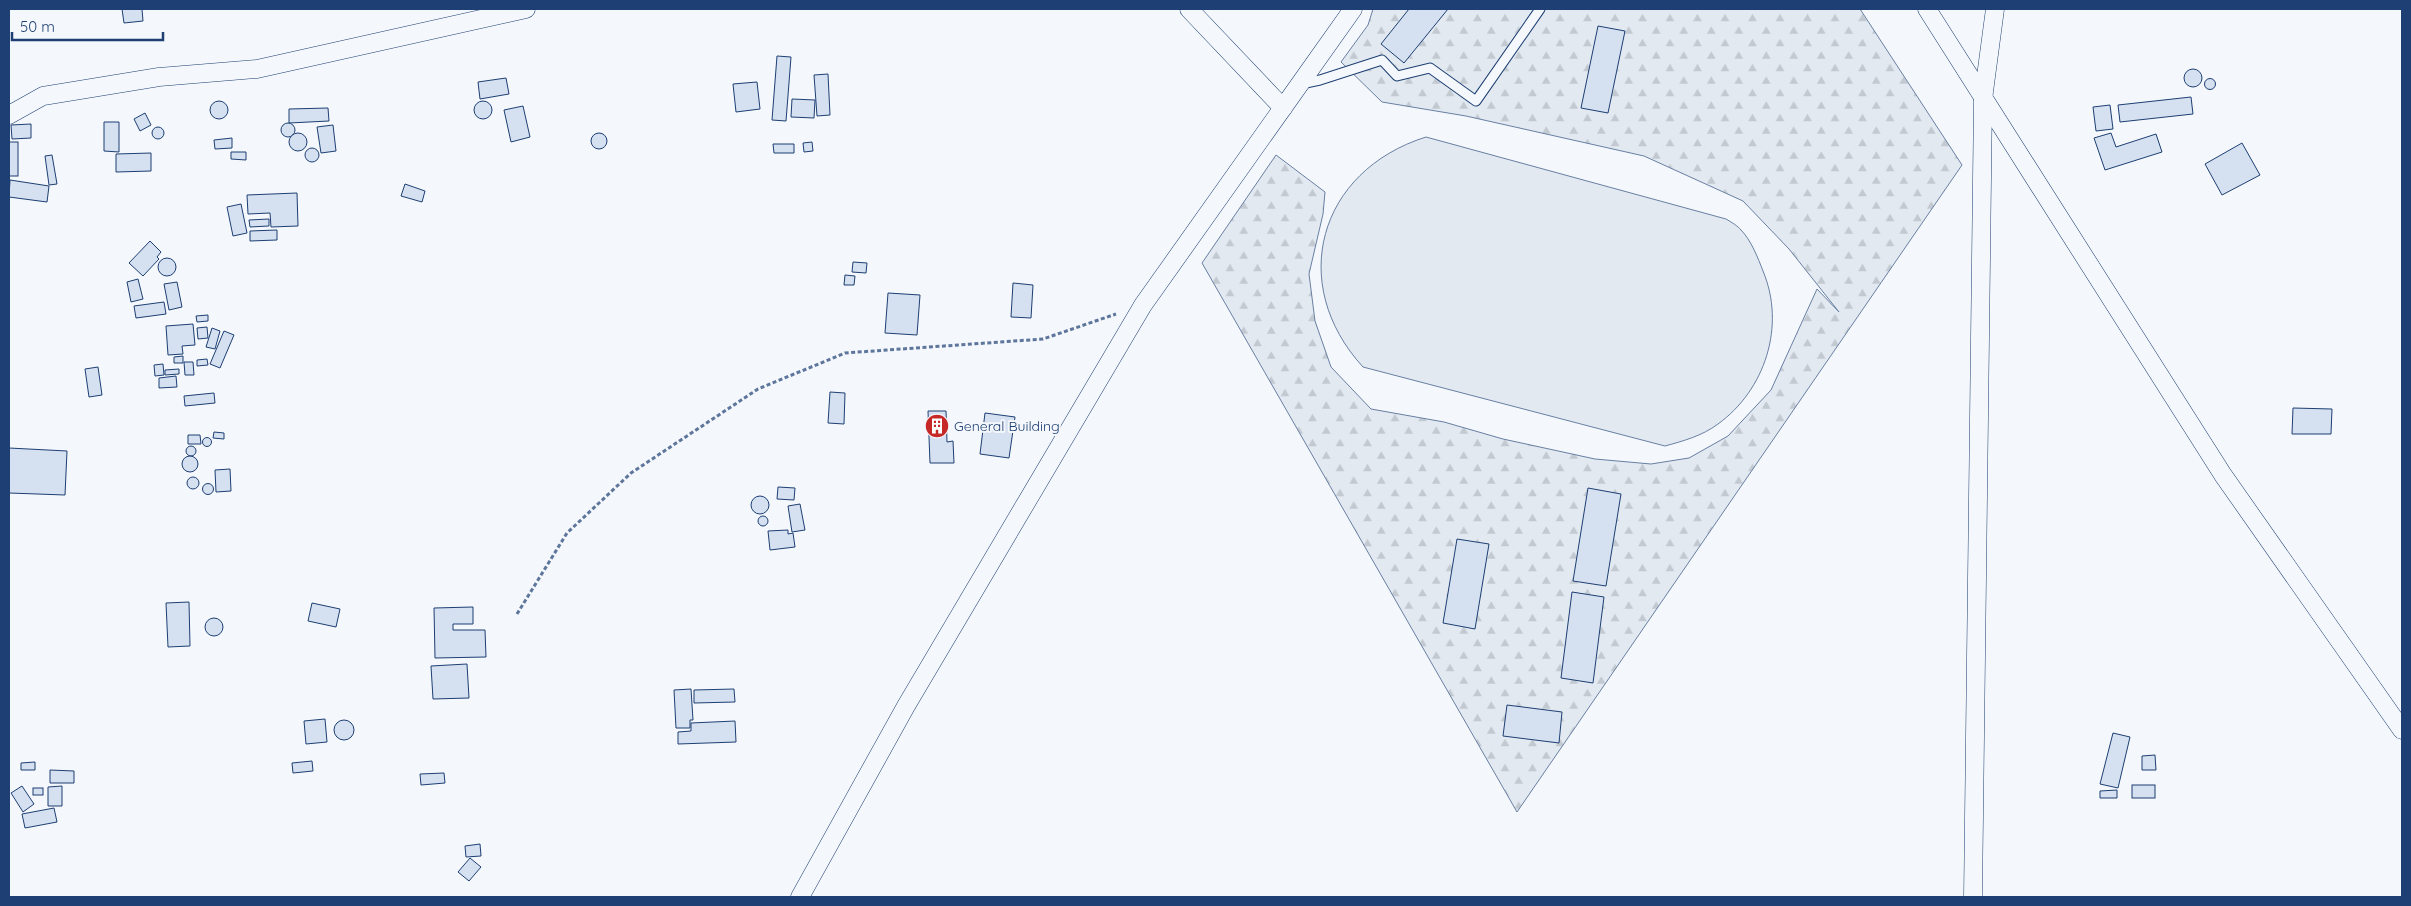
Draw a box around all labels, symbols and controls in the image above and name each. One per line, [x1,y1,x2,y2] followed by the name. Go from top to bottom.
[12,10,164,42] scale bar
[20,17,55,36] text: 50 m
[924,413,950,439] building icon: General Building
[954,417,1060,435] place label: General Building

